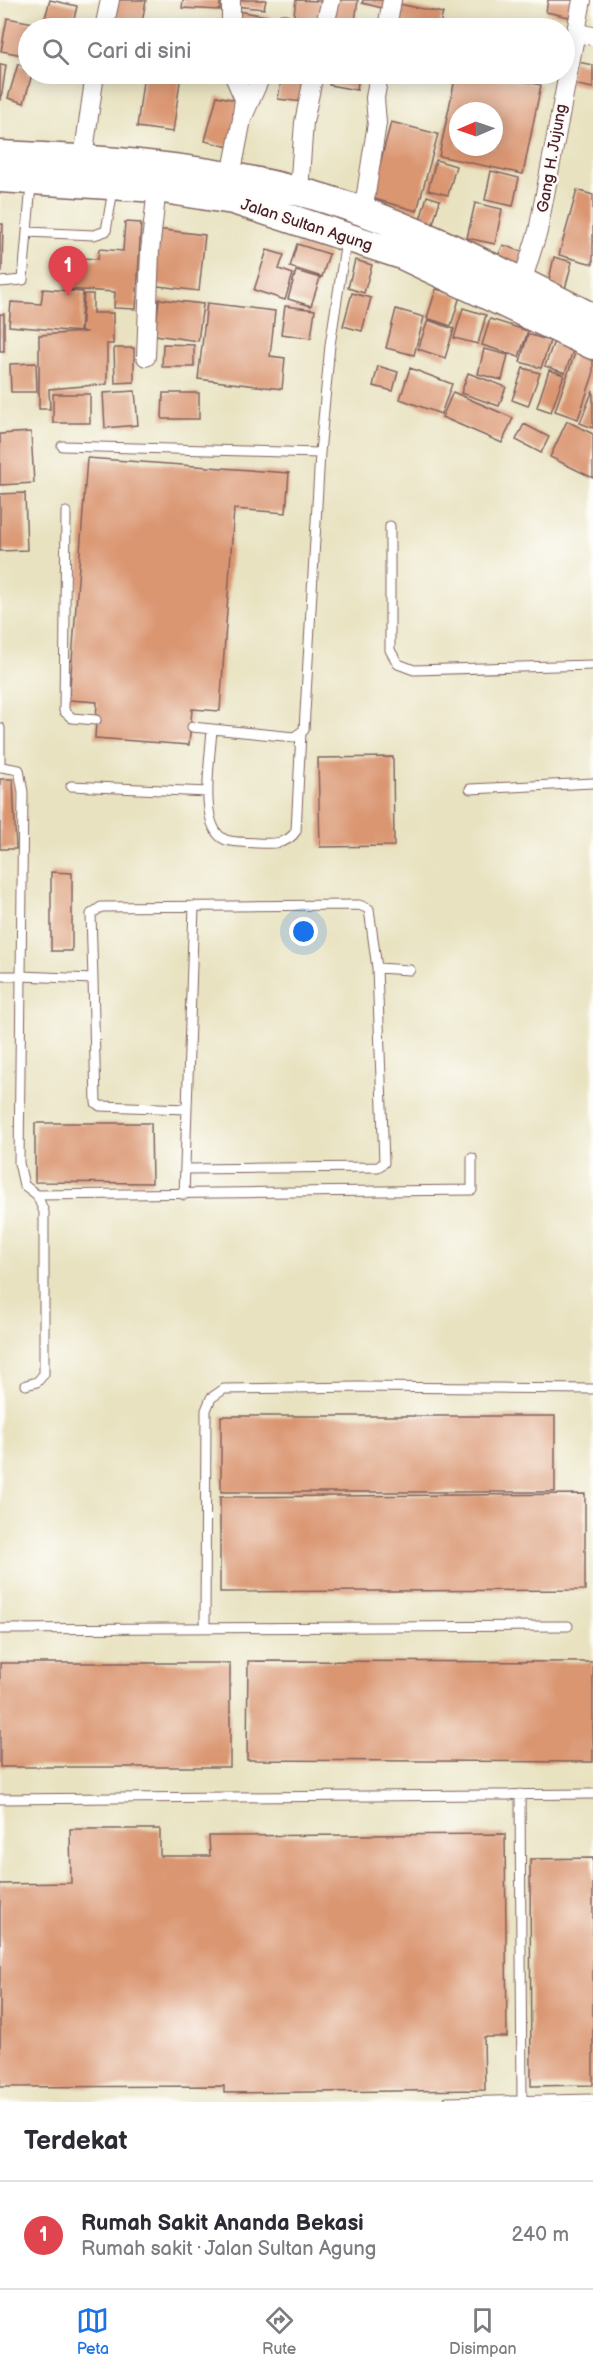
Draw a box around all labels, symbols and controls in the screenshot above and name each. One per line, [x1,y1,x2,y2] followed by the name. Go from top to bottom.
[18,18,575,84] search box
[39,35,72,68] icon: search
[87,38,191,65] text: Cari di sini
[449,102,503,156] north arrow
[534,102,571,214] street label: Gang H. Jujung
[238,195,375,256] street label: Jalan Sultan Agung
[48,246,88,296] pin: 1
[289,917,318,946] your location
[24,2126,127,2157] text: Terdekat
[81,2210,364,2237] text: Rumah Sakit Ananda Bekasi
[39,2223,48,2247] text: 1
[512,2223,569,2247] text: 240 m
[81,2237,376,2261] text: Rumah sakit · Jalan Sultan Agung
[76,2304,109,2359] tab: Peta
[262,2304,296,2359] tab: Rute
[449,2304,517,2359] tab: Disimpan

